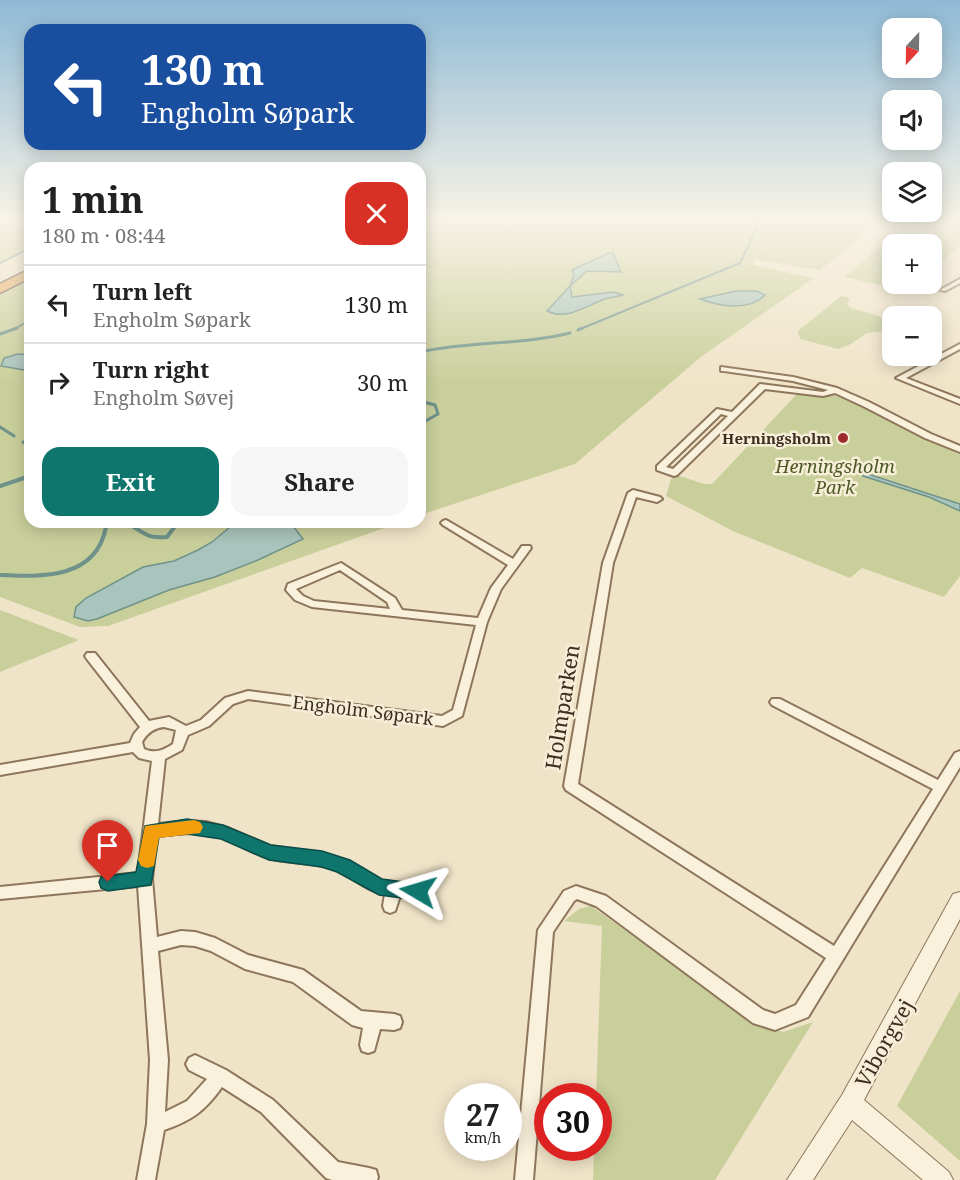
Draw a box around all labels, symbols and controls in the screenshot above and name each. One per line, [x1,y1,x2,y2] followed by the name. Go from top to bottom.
[882,18,942,78] north arrow
[882,18,942,366] map controls
[141,40,265,97] text: 130 m
[42,48,120,126] icon: left
[882,90,942,150] button: sound
[141,94,354,131] text: Engholm Søpark
[882,162,942,222] button: layers
[42,175,144,224] text: 1 min
[345,182,408,245] button: close
[42,222,165,249] text: 180 m · 08:44
[882,234,942,294] button: +
[93,276,192,306] text: Turn left
[42,288,75,321] icon: left
[345,289,408,319] text: 130 m
[93,306,251,333] text: Engholm Søpark
[882,306,942,366] button: −
[93,354,209,384] text: Turn right
[42,366,75,399] icon: right
[357,367,408,397] text: 30 m
[93,384,234,411] text: Engholm Søvej
[722,428,831,448] place label: Herningsholm
[836,431,850,445] marker: Herningsholm
[42,447,219,516] button: Exit
[231,447,408,516] button: Share
[774,454,895,499] park label: Herningsholm Park
[538,642,586,772] street label: Holmparken
[291,689,435,731] street label: Engholm Søpark
[82,820,133,882] pin
[91,829,124,862] icon: arrive
[386,859,450,923] position arrow
[848,994,920,1092] street label: Viborgvej
[534,1083,612,1161] speed limit sign: 30
[466,1094,500,1135] text: 27
[465,1127,501,1147] text: km/h

